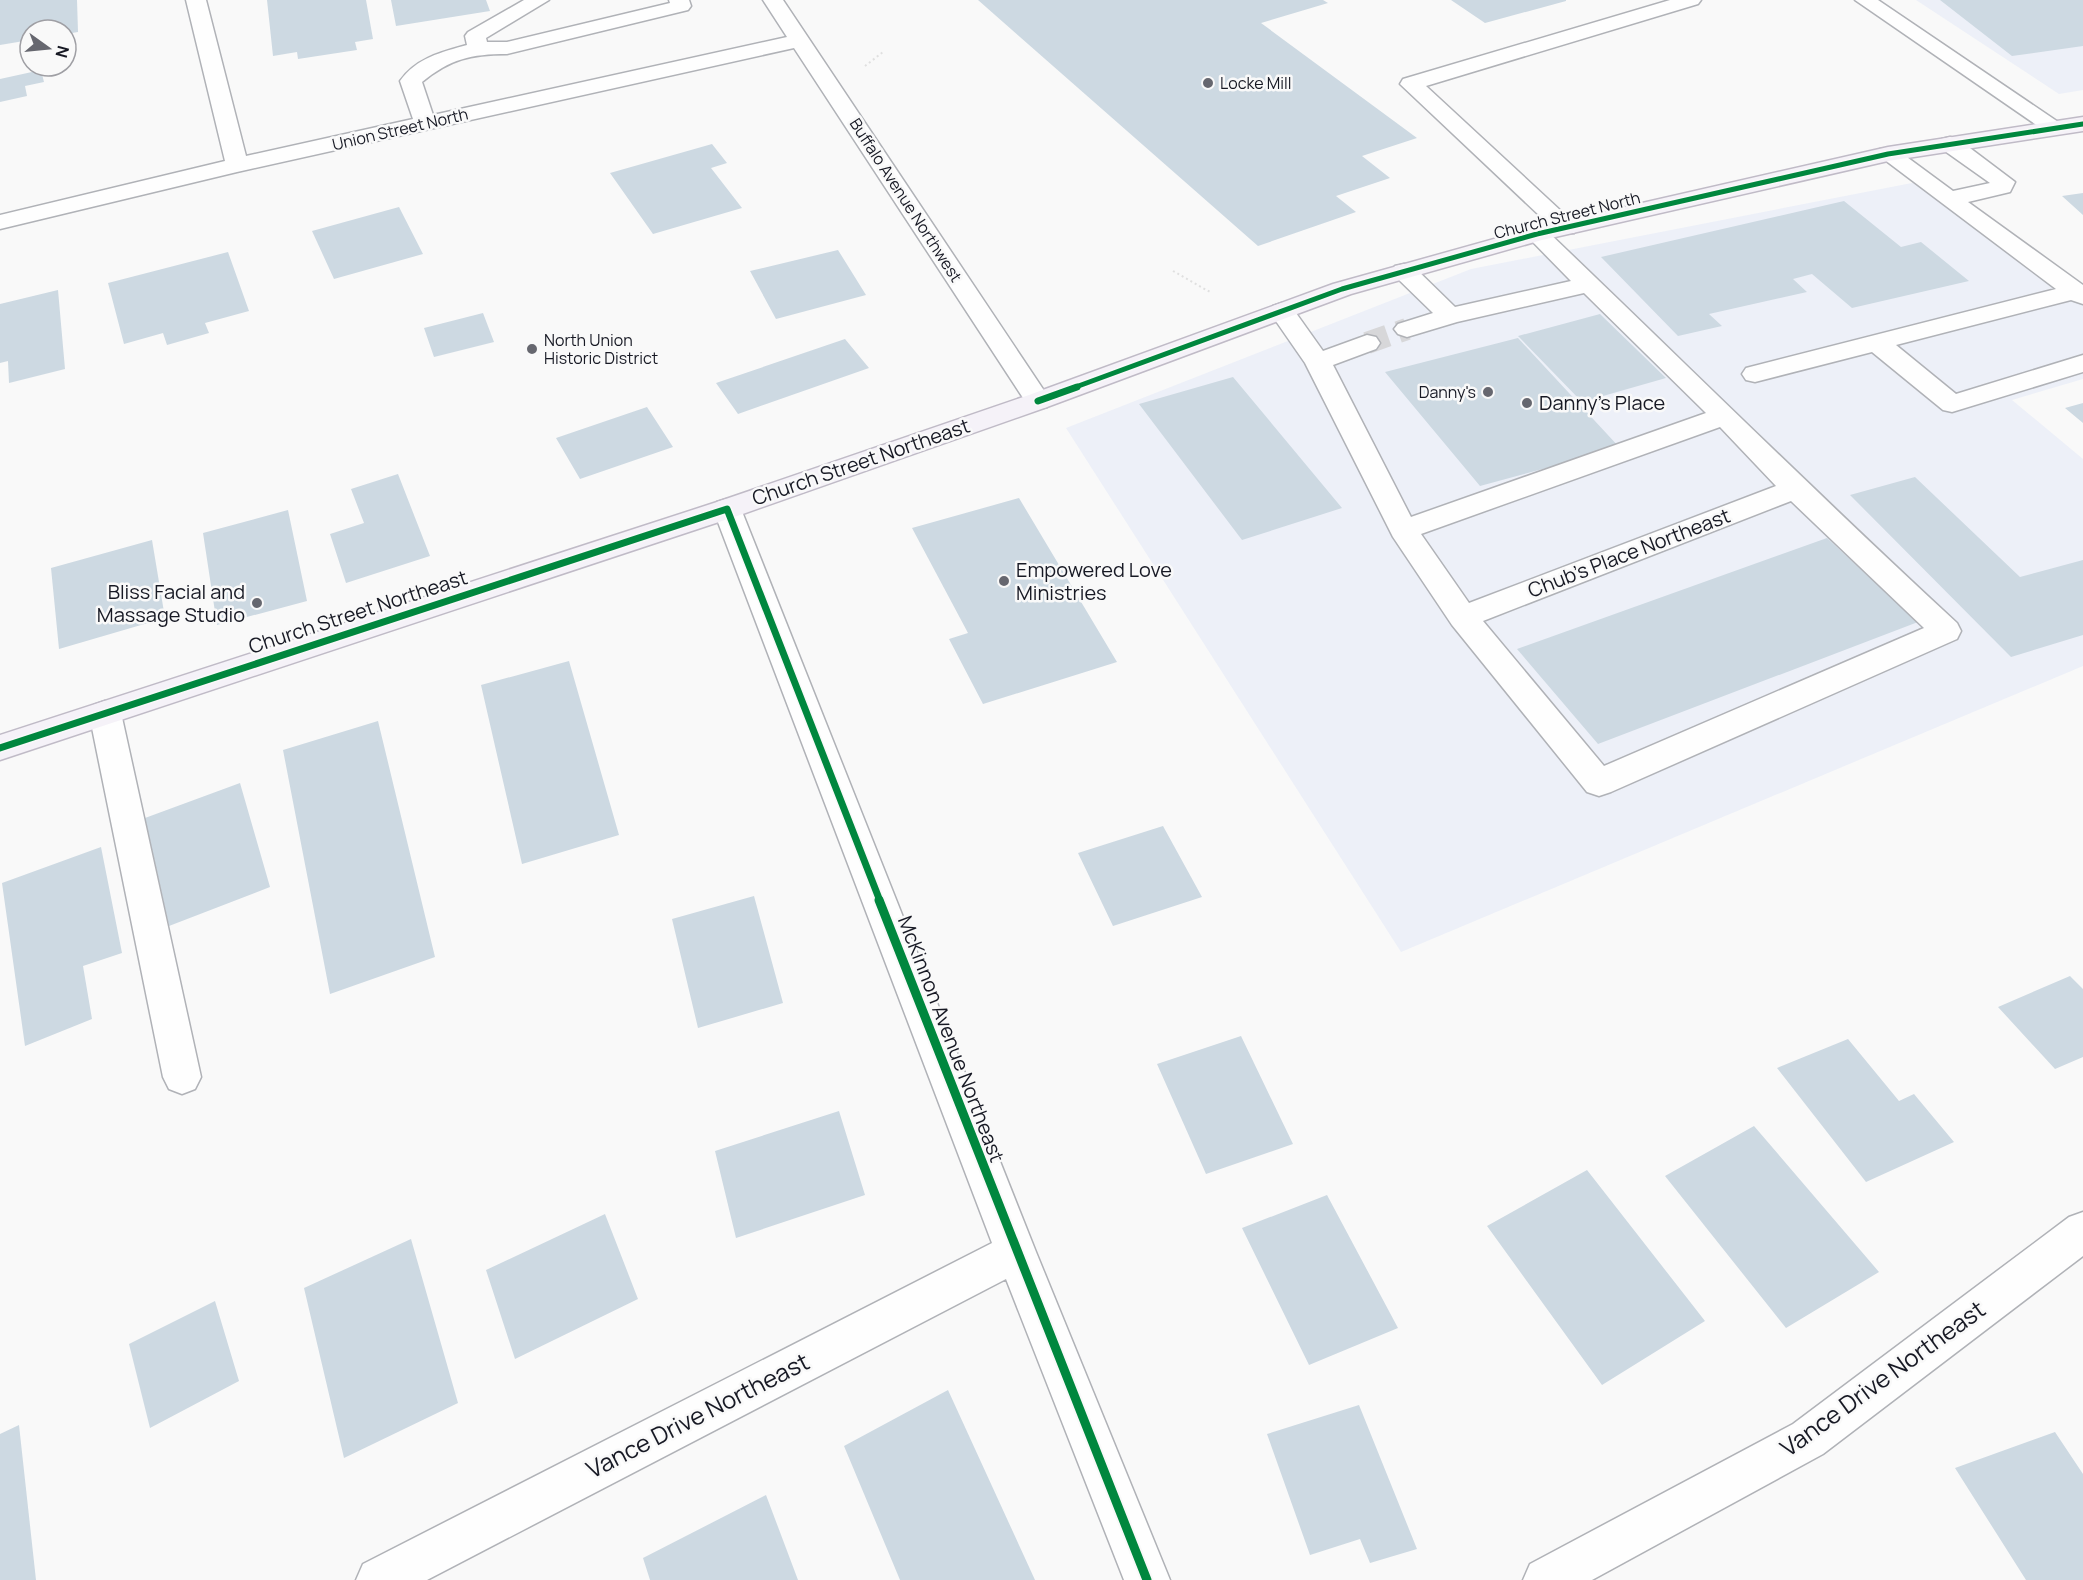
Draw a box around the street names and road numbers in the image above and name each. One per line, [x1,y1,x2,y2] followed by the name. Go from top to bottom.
[330,103,470,155] street label: Union Street North
[845,114,967,286] street label: Buffalo Avenue Northwest
[1492,186,1642,244] street label: Church Street North
[748,412,973,511] street label: Church Street Northeast
[1524,501,1734,604] street label: Chub's Place Northeast
[245,563,471,660] street label: Church Street Northeast
[892,912,1011,1166] street label: McKinnon Avenue Northeast
[1773,1292,1991,1463] street label: Vance Drive Northeast
[580,1344,814,1485] street label: Vance Drive Northeast

